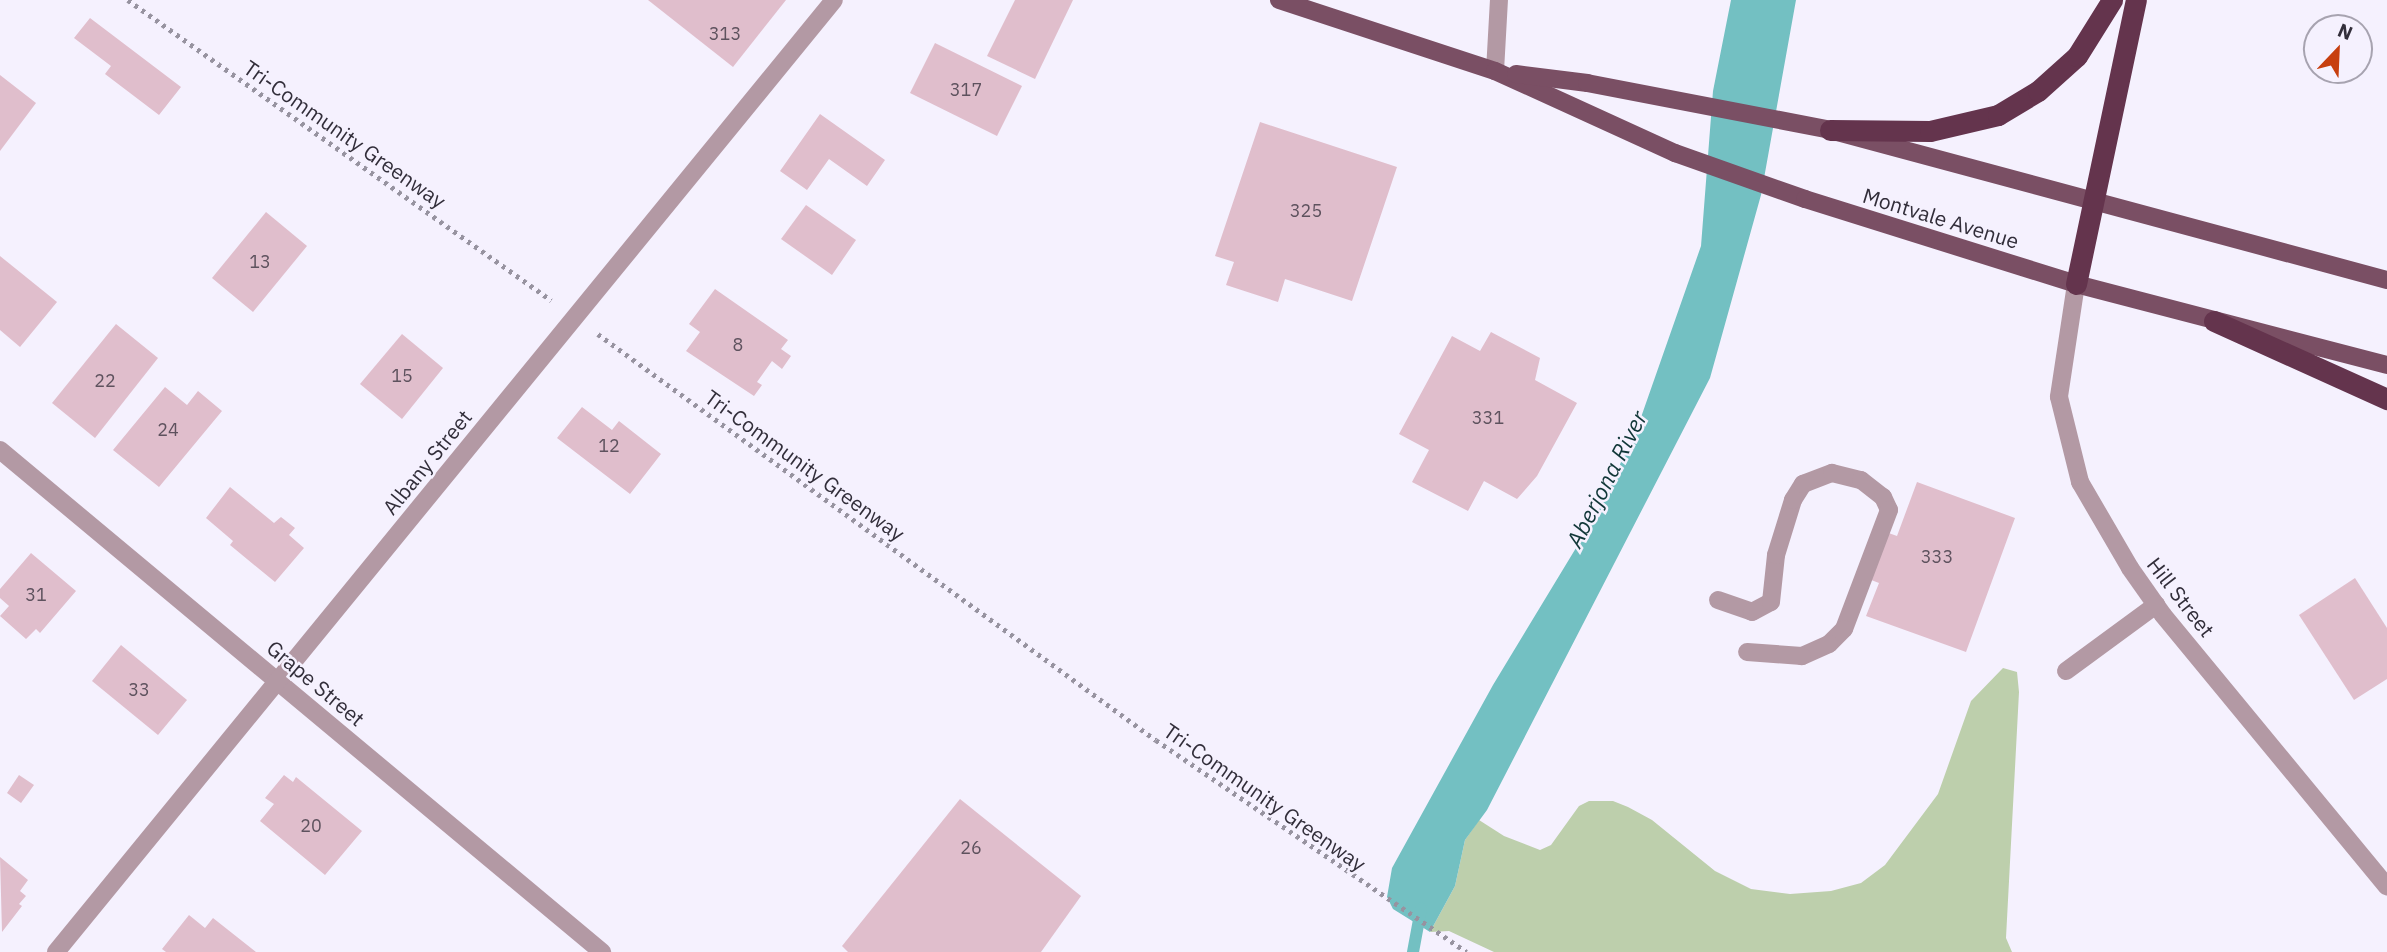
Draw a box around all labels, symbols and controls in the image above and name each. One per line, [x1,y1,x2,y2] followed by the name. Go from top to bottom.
[2303,14,2373,84] north arrow
[2334,18,2356,45] text: N
[709,23,741,45] house number: 313
[239,55,451,213] street label: Tri-Community Greenway
[950,79,982,101] house number: 317
[1860,182,2022,254] street label: Montvale Avenue
[1290,200,1322,222] house number: 325
[249,251,271,273] house number: 13
[733,334,743,356] house number: 8
[391,365,413,387] house number: 15
[94,370,116,392] house number: 22
[700,384,910,546] street label: Tri-Community Greenway
[377,405,477,519] street label: Albany Street
[1560,406,1652,552] water label: Aberjona River
[1472,407,1504,429] house number: 331
[157,419,179,441] house number: 24
[598,435,620,457] house number: 12
[1921,546,1953,568] house number: 333
[2142,552,2220,642] street label: Hill Street
[25,584,47,606] house number: 31
[262,635,370,731] street label: Grape Street
[128,679,150,701] house number: 33
[1159,718,1371,876] street label: Tri-Community Greenway
[300,815,322,837] house number: 20
[960,837,982,859] house number: 26

